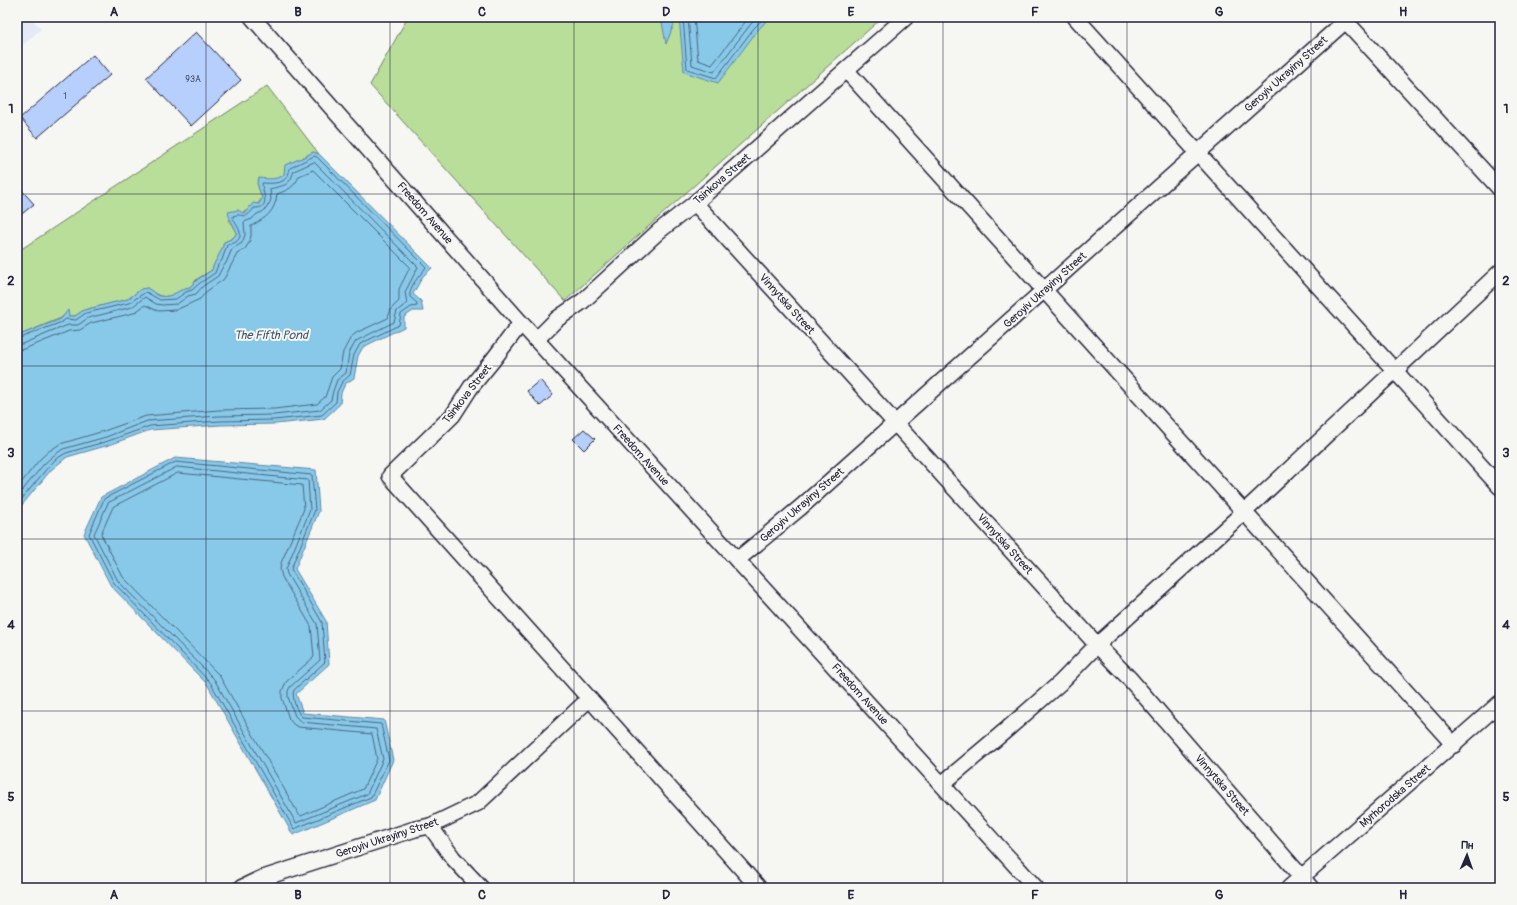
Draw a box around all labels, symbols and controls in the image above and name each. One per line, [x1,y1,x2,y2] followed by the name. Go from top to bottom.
[110,4,119,20] text: A
[294,4,302,20] text: B
[478,4,486,20] text: C
[662,4,670,20] text: D
[848,4,855,20] text: E
[1031,4,1039,20] text: F
[1215,4,1224,20] text: G
[1399,4,1407,20] text: H
[1242,33,1331,115] street label: Geroyiv Ukrayiny Street
[185,74,201,85] house number: 93А
[63,91,67,102] house number: 1
[8,101,14,117] text: 1
[1503,101,1509,117] text: 1
[691,150,754,207] street label: Tsinkova Street
[395,179,456,247] street label: Freedom Avenue
[1001,249,1090,331] street label: Geroyiv Ukrayiny Street
[757,271,818,337] street label: Vinnytska Street
[7,273,15,289] text: 2
[1502,273,1510,289] text: 2
[234,328,310,343] water label: The Fifth Pond
[440,361,494,426] street label: Tsinkova Street
[610,422,672,489] street label: Freedom Avenue
[7,445,15,461] text: 3
[1502,445,1510,461] text: 3
[757,465,847,545] street label: Geroyiv Ukrayiny Street
[975,511,1036,577] street label: Vinnytska Street
[7,617,15,633] text: 4
[1502,617,1510,633] text: 4
[829,661,891,728] street label: Freedom Avenue
[1192,752,1252,819] street label: Vinnytska Street
[1357,761,1433,830] street label: Myrhorodska Street
[7,789,15,805] text: 5
[1502,789,1510,805] text: 5
[334,815,440,861] street label: Geroyiv Ukrayiny Street
[1447,835,1487,875] north arrow
[1461,839,1474,852] text: Пн
[110,887,119,903] text: A
[294,887,302,903] text: B
[478,887,486,903] text: C
[662,887,670,903] text: D
[848,887,855,903] text: E
[1031,887,1039,903] text: F
[1215,887,1224,903] text: G
[1399,887,1407,903] text: H

